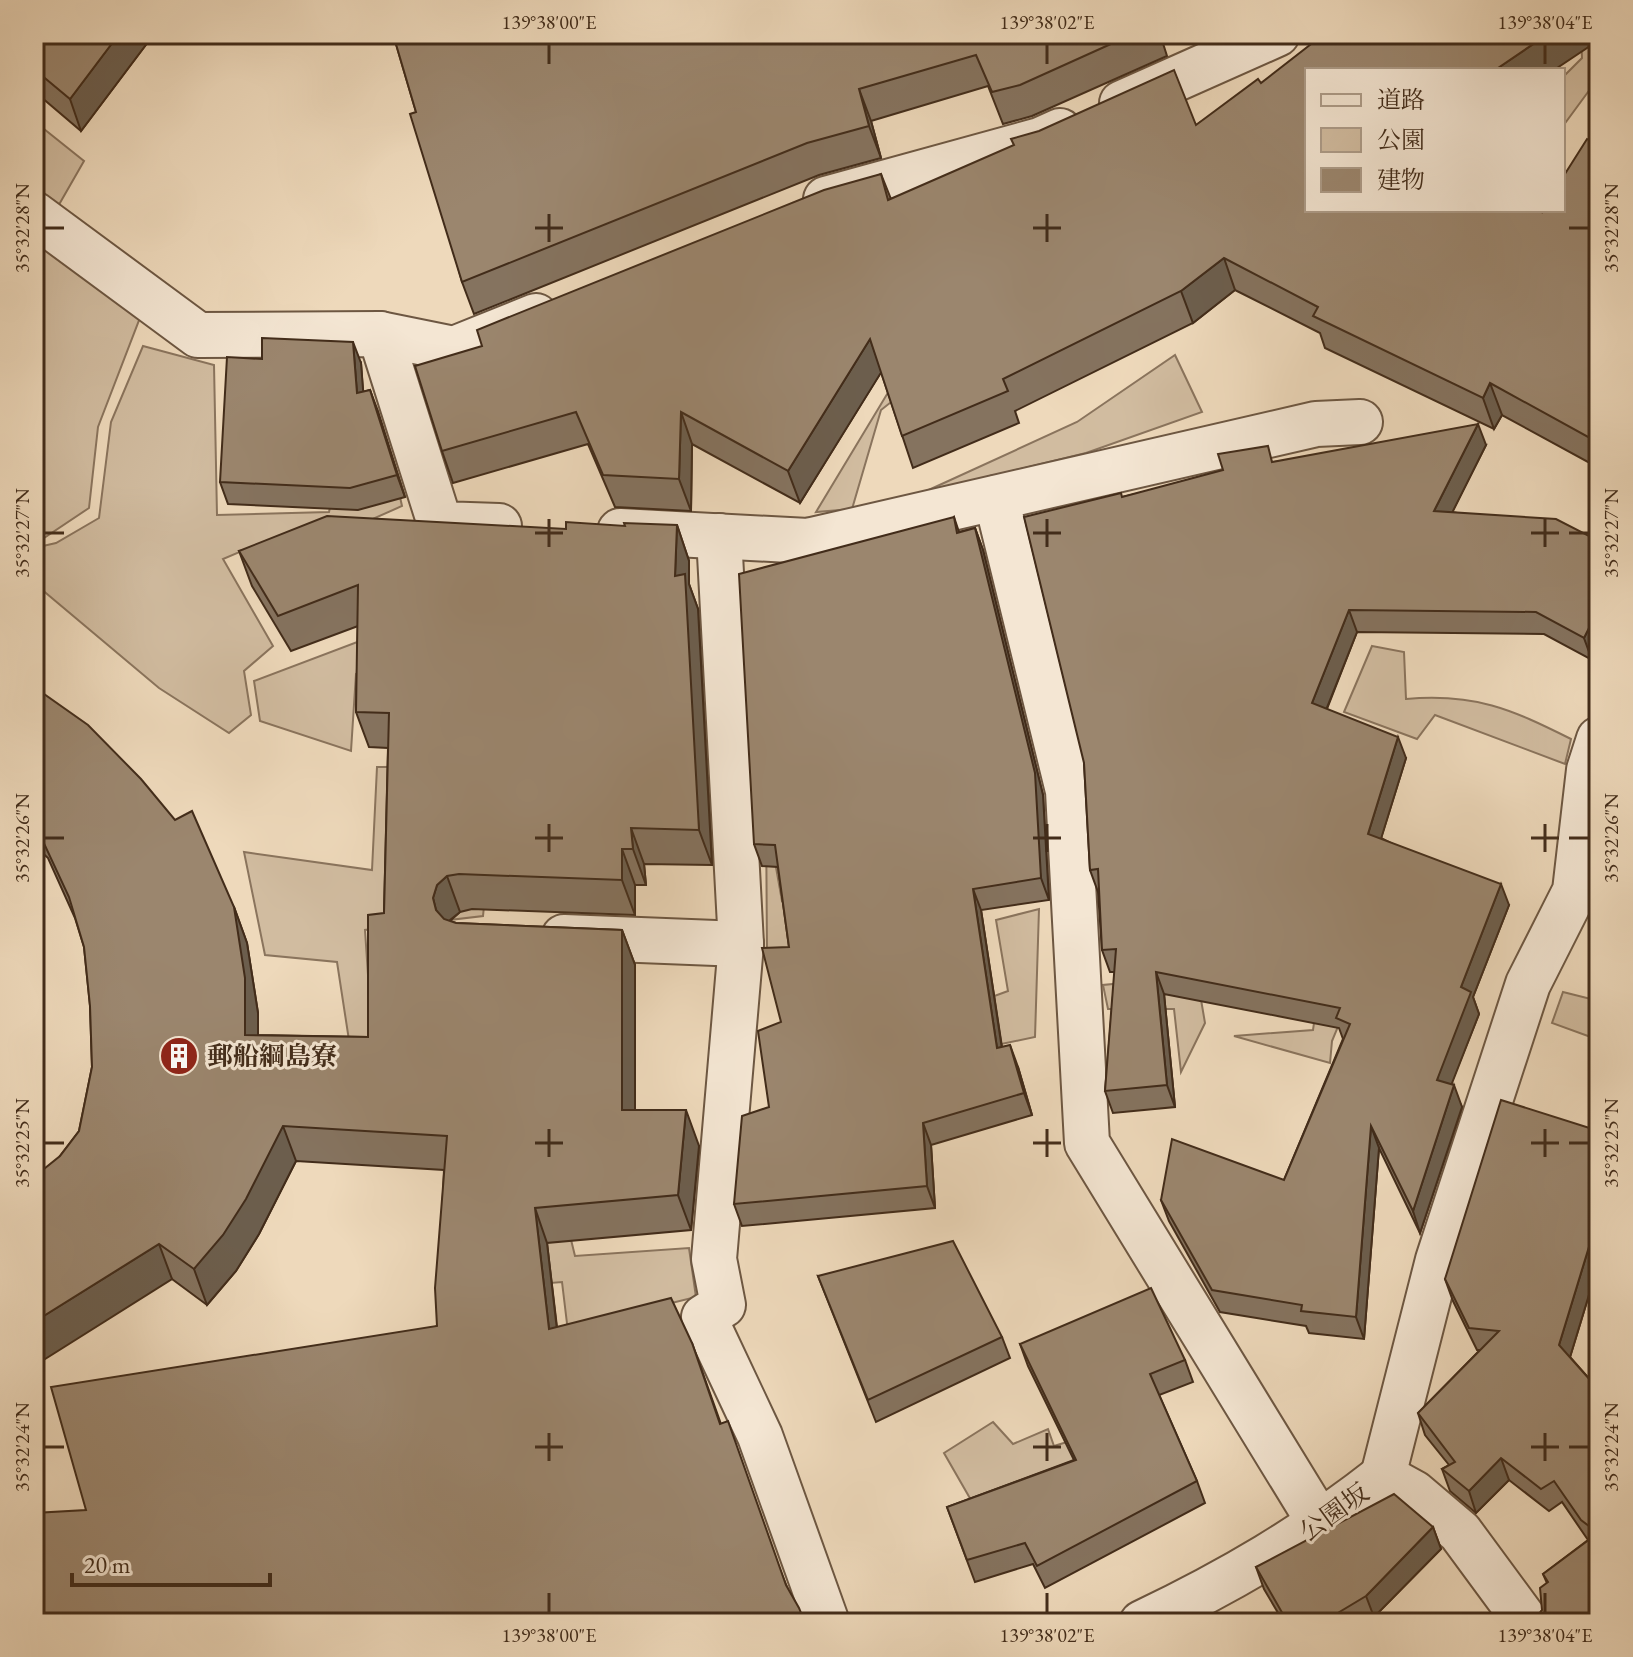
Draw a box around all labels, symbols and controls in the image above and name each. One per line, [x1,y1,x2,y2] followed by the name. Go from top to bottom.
[502,9,596,35] text: 139°38'00"E
[1000,9,1094,35] text: 139°38'02"E
[1498,9,1592,35] text: 139°38'04"E
[1305,68,1565,212] legend
[1377,84,1425,115] text: 道路
[1377,124,1425,155] text: 公園
[1377,164,1425,195] text: 建物
[9,183,35,273] text: 35°32'28"N
[1598,183,1624,273] text: 35°32'28"N
[9,488,35,578] text: 35°32'27"N
[1598,488,1624,578] text: 35°32'27"N
[9,793,35,883] text: 35°32'26"N
[1598,793,1624,883] text: 35°32'26"N
[158,1035,200,1077] building icon: 郵船綱島寮
[207,1039,337,1073] place label: 郵船綱島寮
[9,1098,35,1188] text: 35°32'25"N
[1598,1098,1624,1188] text: 35°32'25"N
[9,1402,35,1492] text: 35°32'24"N
[1598,1402,1624,1492] text: 35°32'24"N
[1292,1475,1376,1549] street label: 公園坂
[72,1537,270,1587] scale bar
[84,1549,131,1580] text: 20 m
[502,1622,596,1648] text: 139°38'00"E
[1000,1622,1094,1648] text: 139°38'02"E
[1498,1622,1592,1648] text: 139°38'04"E

